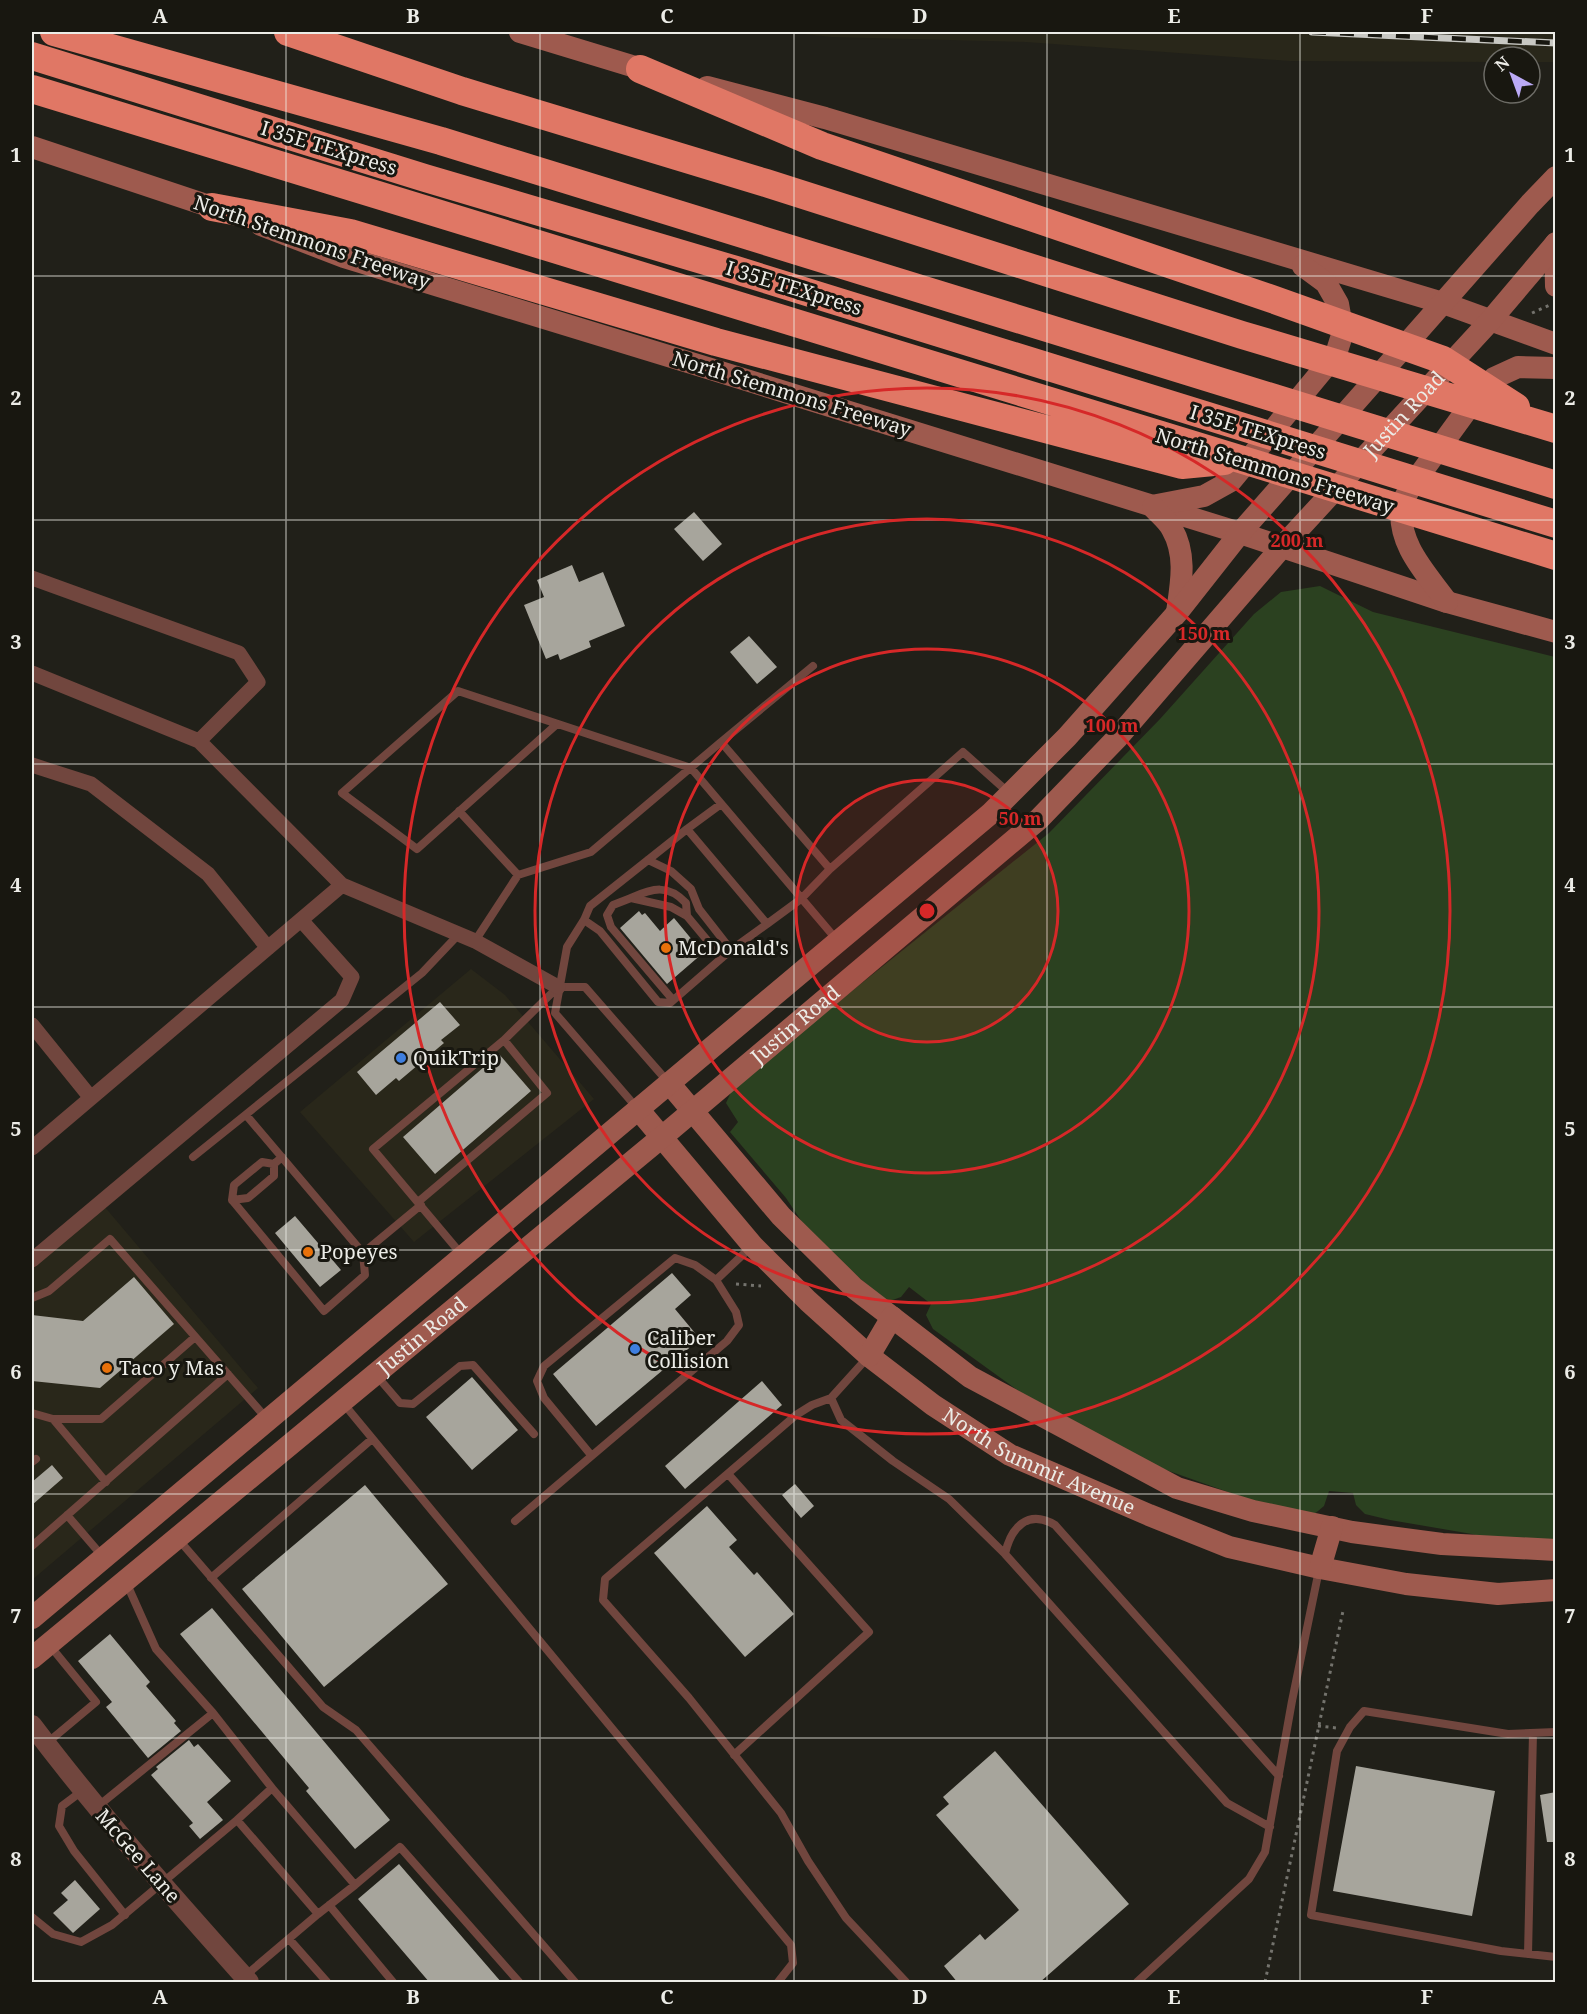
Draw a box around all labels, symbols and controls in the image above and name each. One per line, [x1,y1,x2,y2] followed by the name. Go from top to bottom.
[152,2,168,29] text: A
[406,2,420,29] text: B
[660,2,674,29] text: C
[912,2,928,29] text: D
[1167,2,1181,29] text: E
[1421,2,1433,29] text: F
[1482,45,1542,105] north arrow
[1490,51,1514,76] text: N
[258,114,400,181] street label: I 35E TEXpress
[10,141,22,168] text: 1
[1564,141,1576,168] text: 1
[190,188,435,295] street label: North Stemmons Freeway
[723,254,865,321] street label: I 35E TEXpress
[669,344,915,443] street label: North Stemmons Freeway
[1356,365,1451,464] street label: Justin Road
[10,384,22,411] text: 2
[1564,384,1576,411] text: 2
[1187,398,1329,465] street label: I 35E TEXpress
[1152,421,1398,520] street label: North Stemmons Freeway
[1271,528,1324,552] text: 200 m
[1178,621,1231,645] text: 150 m
[10,628,22,655] text: 3
[1564,628,1576,655] text: 3
[1086,713,1139,737] text: 100 m
[999,806,1042,830] text: 50 m
[10,871,22,898] text: 4
[1564,871,1576,898] text: 4
[917,901,937,921] centre of rings
[678,934,789,961] place label: McDonald's
[659,941,673,955] marker: McDonald's
[744,979,845,1070] street label: Justin Road
[413,1044,499,1071] place label: QuikTrip
[394,1051,408,1065] marker: QuikTrip
[10,1115,22,1142] text: 5
[1564,1115,1576,1142] text: 5
[320,1238,398,1265] place label: Popeyes
[301,1245,315,1259] marker: Popeyes
[370,1290,472,1381] street label: Justin Road
[647,1324,730,1374] place label: Caliber Collision
[628,1342,642,1356] marker: Caliber Collision
[119,1354,224,1381] place label: Taco y Mas
[10,1358,22,1385] text: 6
[1564,1358,1576,1385] text: 6
[100,1361,114,1375] marker: Taco y Mas
[938,1401,1140,1521] street label: North Summit Avenue
[10,1602,22,1629] text: 7
[1564,1602,1576,1629] text: 7
[90,1803,187,1909] street label: McGee Lane
[10,1845,22,1872] text: 8
[1564,1845,1576,1872] text: 8
[152,1983,168,2010] text: A
[406,1983,420,2010] text: B
[660,1983,674,2010] text: C
[912,1983,928,2010] text: D
[1167,1983,1181,2010] text: E
[1421,1983,1433,2010] text: F

